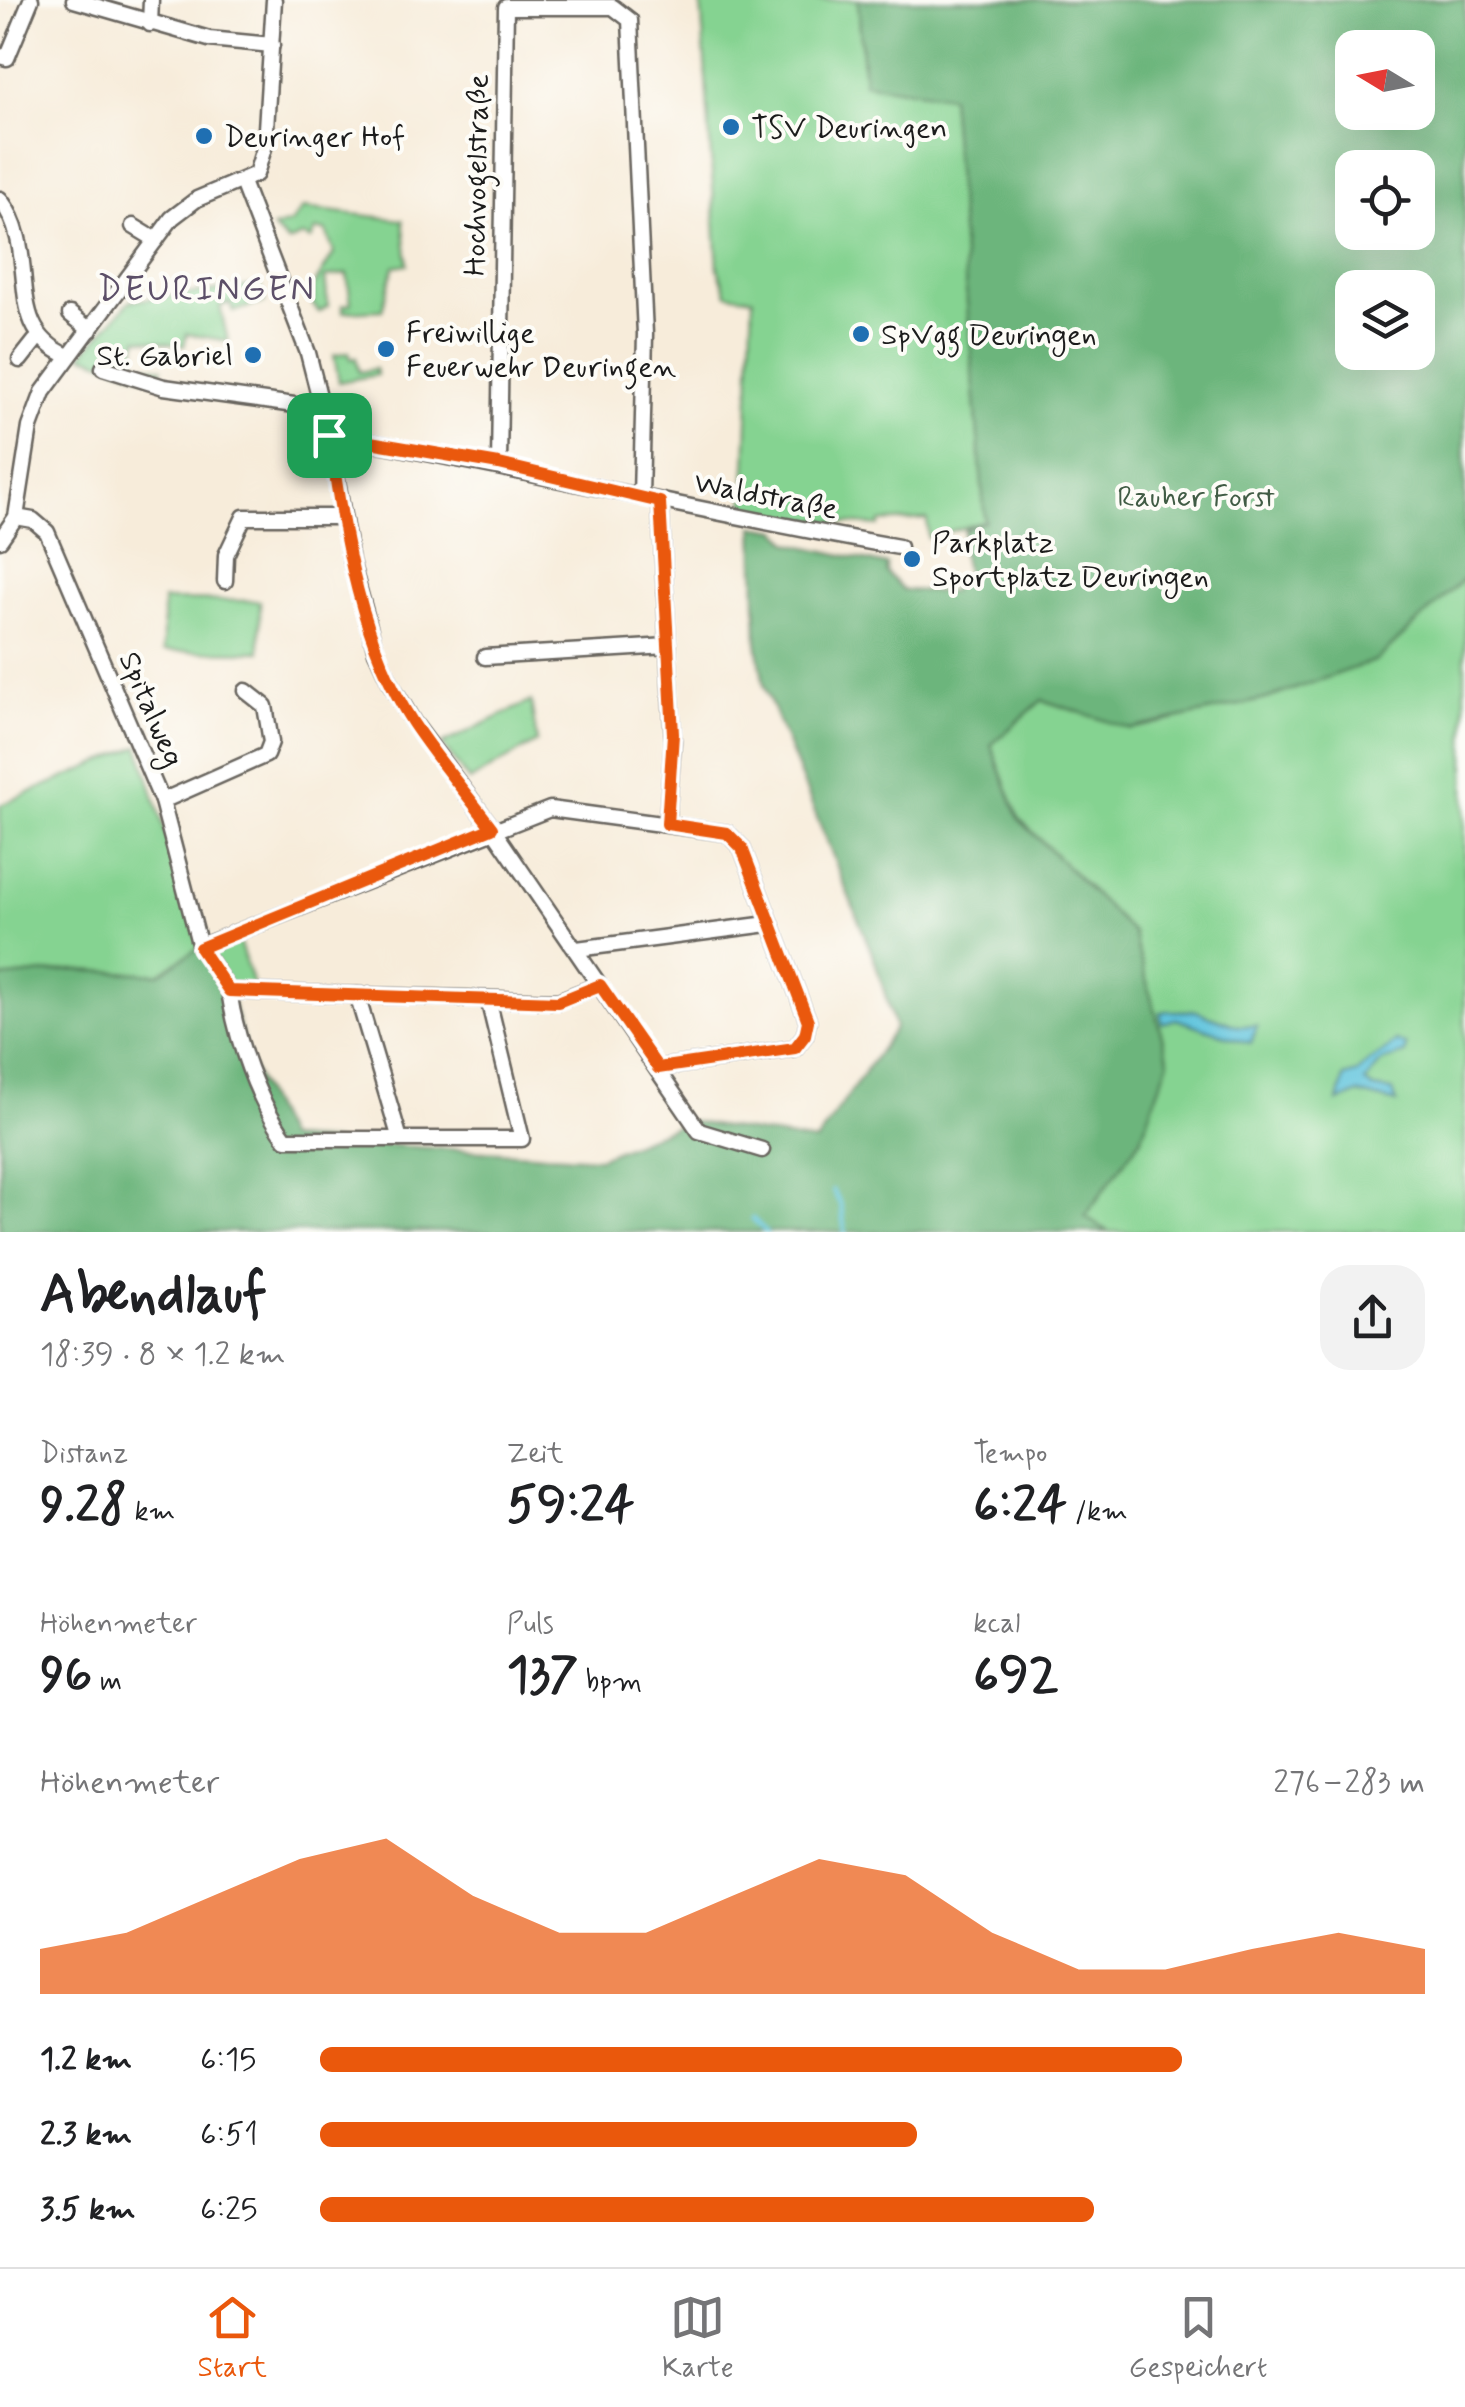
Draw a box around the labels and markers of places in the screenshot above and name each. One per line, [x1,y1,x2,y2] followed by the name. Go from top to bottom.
[751,109,947,148] place label: TSV Deuringen
[720,116,742,138] marker: TSV Deuringen
[224,118,405,157] place label: Deuringer Hof
[193,125,215,147] marker: Deuringer Hof
[406,314,677,390] place label: Freiwillige Feuerwehr Deuringen
[881,316,1097,358] place label: SpVgg Deuringen
[850,323,872,345] marker: SpVgg Deuringen
[97,337,233,376] place label: St. Gabriel
[375,338,397,360] marker: Freiwillige Feuerwehr Deuringen
[242,344,264,366] marker: St. Gabriel
[287,393,372,478] pin
[932,524,1209,599] place label: Parkplatz Sportplatz Deuringen
[901,548,923,570] marker: Parkplatz Sportplatz Deuringen

